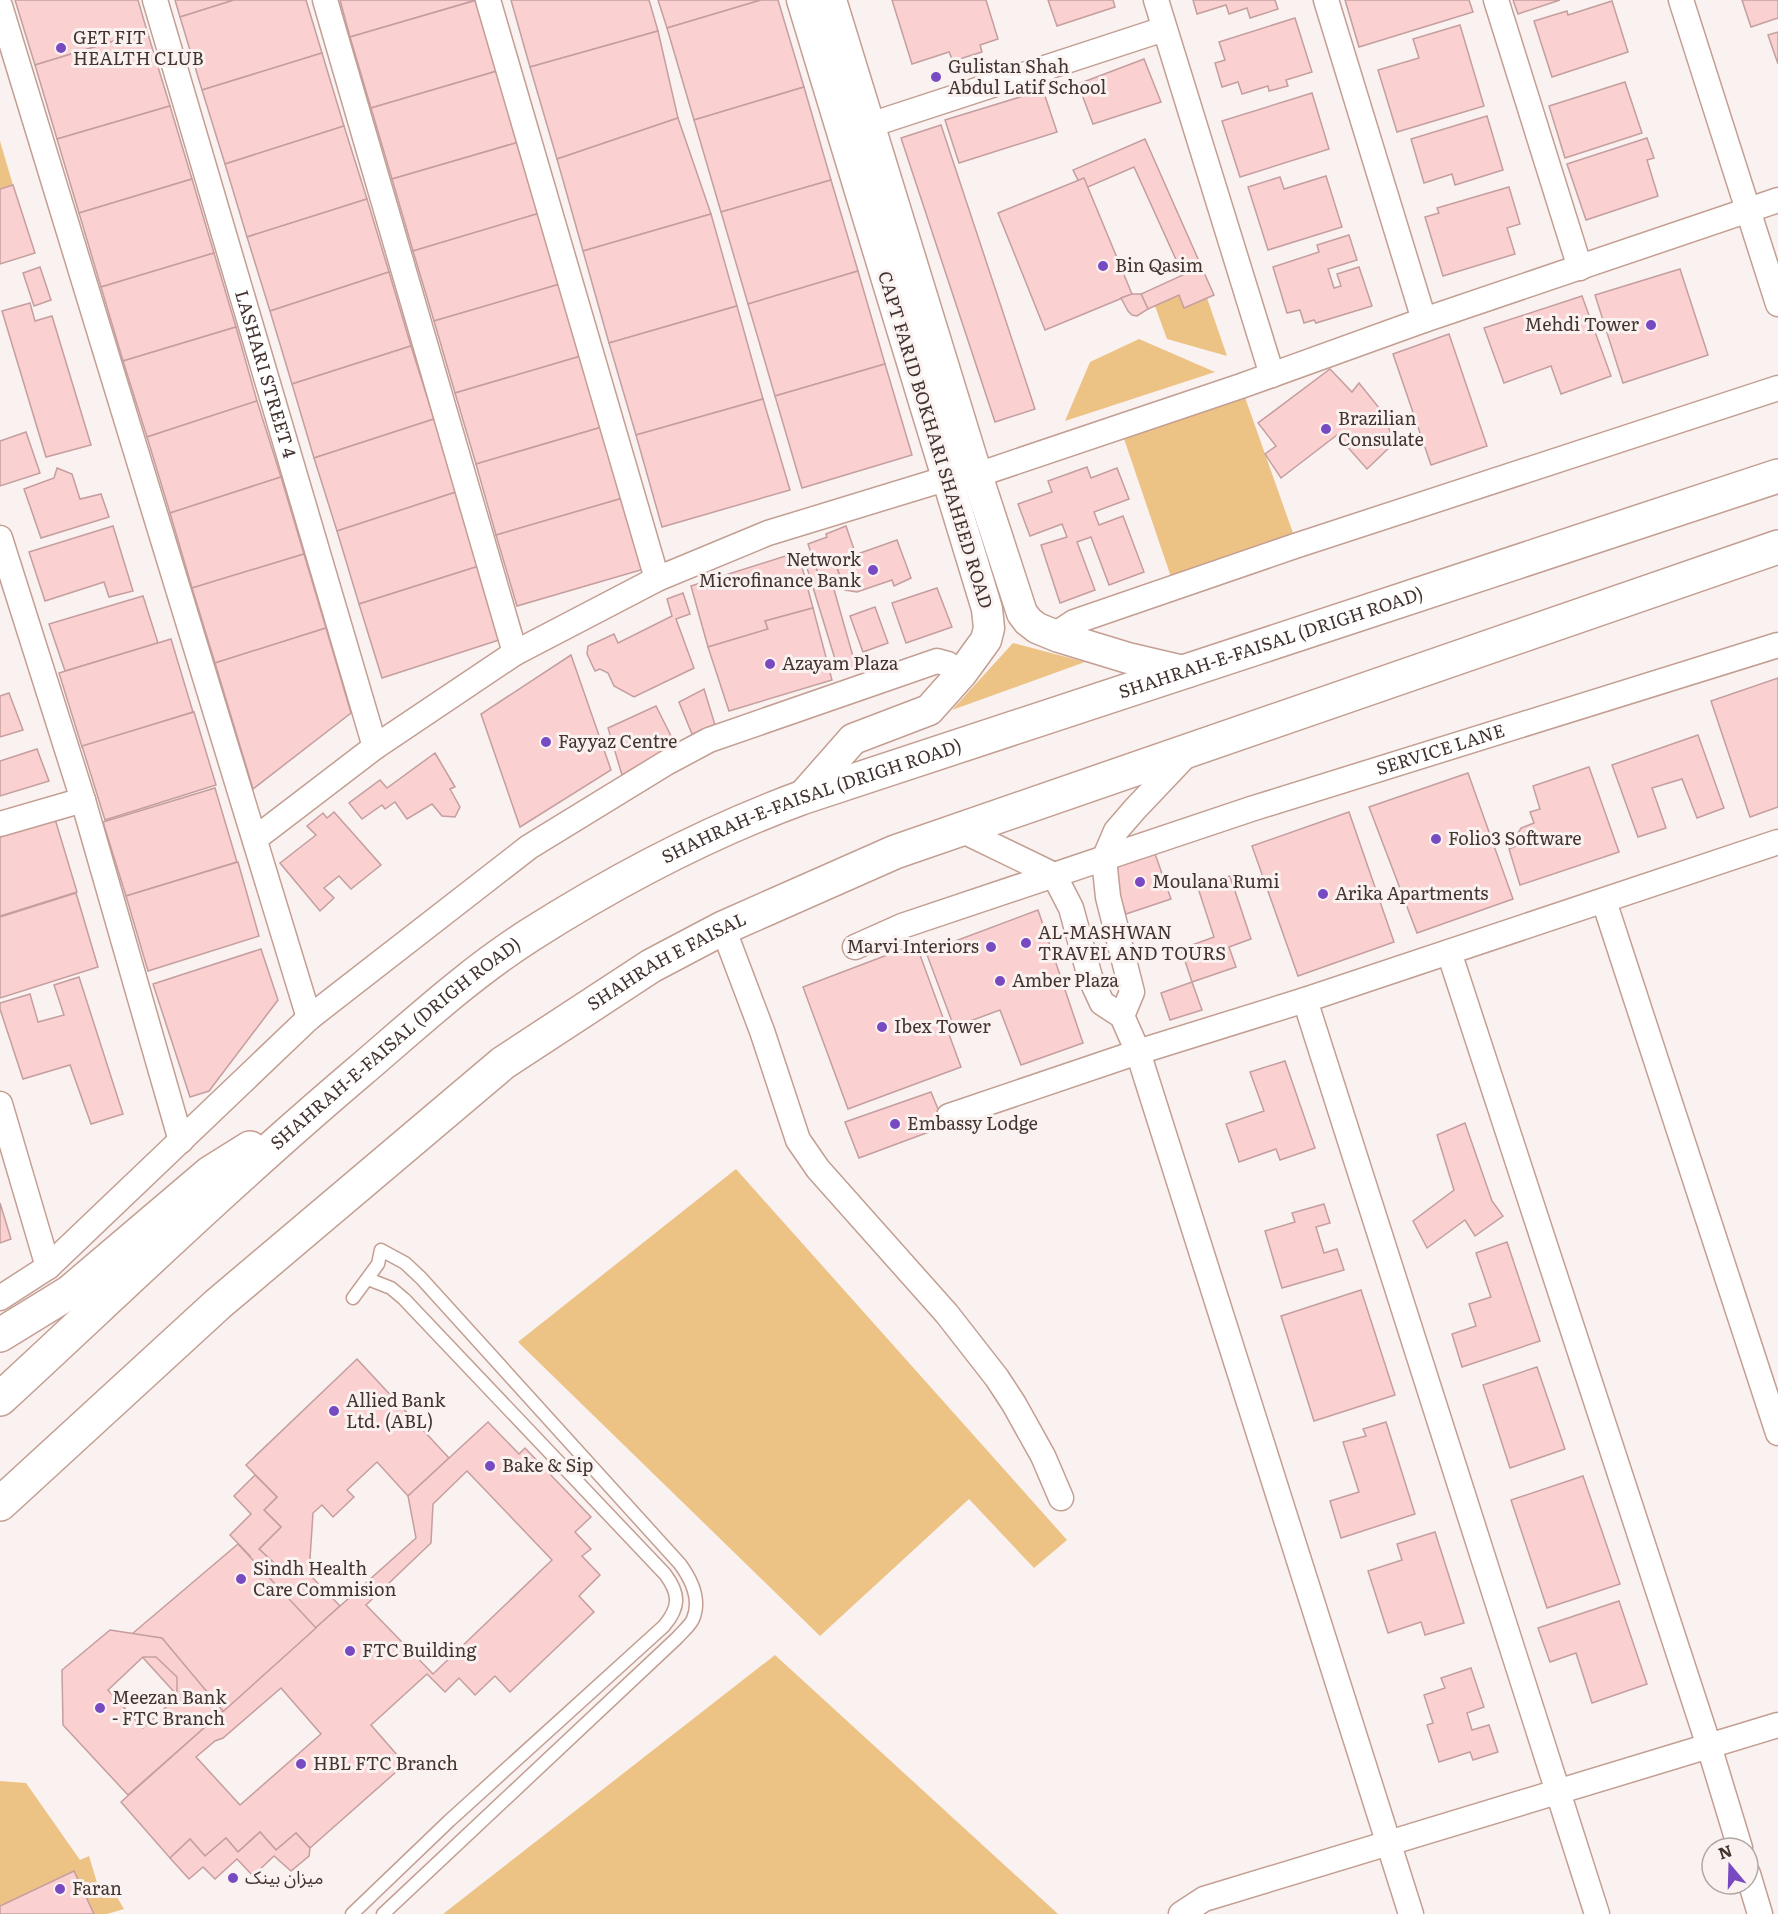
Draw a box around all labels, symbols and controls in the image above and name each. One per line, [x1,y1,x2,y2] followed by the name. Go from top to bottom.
[73,23,204,71] place label: GET FIT HEALTH CLUB
[54,41,68,55] marker: GET FIT HEALTH CLUB
[948,52,1106,100] place label: Gulistan Shah Abdul Latif School
[929,70,943,84] marker: Gulistan Shah Abdul Latif School
[1115,251,1203,278] place label: Bin Qasim
[1096,259,1110,273] marker: Bin Qasim
[872,267,1001,612] street label: CAPT FARID BOKHARI SHAHEED ROAD
[229,286,304,461] street label: LASHARI STREET 4
[1525,310,1639,337] place label: Mehdi Tower
[1644,318,1658,332] marker: Mehdi Tower
[1338,404,1424,452] place label: Brazilian Consulate
[1319,422,1333,436] marker: Brazilian Consulate
[699,545,862,593] place label: Network Microfinance Bank
[866,563,880,577] marker: Network Microfinance Bank
[1115,579,1426,704] street label: SHAHRAH-E-FAISAL (DRIGH ROAD)
[782,649,899,676] place label: Azayam Plaza
[763,657,777,671] marker: Azayam Plaza
[1372,716,1508,781] street label: SERVICE LANE
[558,727,677,754] place label: Fayyaz Centre
[656,731,965,869] street label: SHAHRAH-E-FAISAL (DRIGH ROAD)
[539,735,553,749] marker: Fayyaz Centre
[1448,824,1582,851] place label: Folio3 Software
[1429,832,1443,846] marker: Folio3 Software
[1152,867,1279,894] place label: Moulana Rumi
[1133,875,1147,889] marker: Moulana Rumi
[1335,879,1488,906] place label: Arika Apartments
[1316,887,1330,901] marker: Arika Apartments
[581,904,750,1016] street label: SHAHRAH E FAISAL
[1038,918,1226,966] place label: AL-MASHWAN TRAVEL AND TOURS
[264,930,526,1155] street label: SHAHRAH-E-FAISAL (DRIGH ROAD)
[846,932,979,959] place label: Marvi Interiors
[1019,936,1033,950] marker: AL-MASHWAN TRAVEL AND TOURS
[984,940,998,954] marker: Marvi Interiors
[1012,966,1119,993] place label: Amber Plaza
[993,974,1007,988] marker: Amber Plaza
[894,1012,991,1039] place label: Ibex Tower
[875,1020,889,1034] marker: Ibex Tower
[907,1109,1038,1136] place label: Embassy Lodge
[888,1117,902,1131] marker: Embassy Lodge
[346,1386,447,1434] place label: Allied Bank Ltd. (ABL)
[327,1404,341,1418] marker: Allied Bank Ltd. (ABL)
[502,1451,593,1478] place label: Bake & Sip
[483,1459,497,1473] marker: Bake & Sip
[253,1554,396,1602] place label: Sindh Health Care Commision
[234,1572,248,1586] marker: Sindh Health Care Commision
[362,1636,477,1663] place label: FTC Building
[343,1644,357,1658] marker: FTC Building
[112,1683,227,1731] place label: Meezan Bank - FTC Branch
[93,1701,107,1715] marker: Meezan Bank - FTC Branch
[313,1749,458,1776] place label: HBL FTC Branch
[294,1757,308,1771] marker: HBL FTC Branch
[1700,1836,1760,1896] north arrow
[1715,1837,1735,1864] text: N
[245,1863,323,1890] place label: میزان بینک
[226,1871,240,1885] marker: میزان بینک
[72,1874,122,1901] place label: Faran
[53,1882,67,1896] marker: Faran

